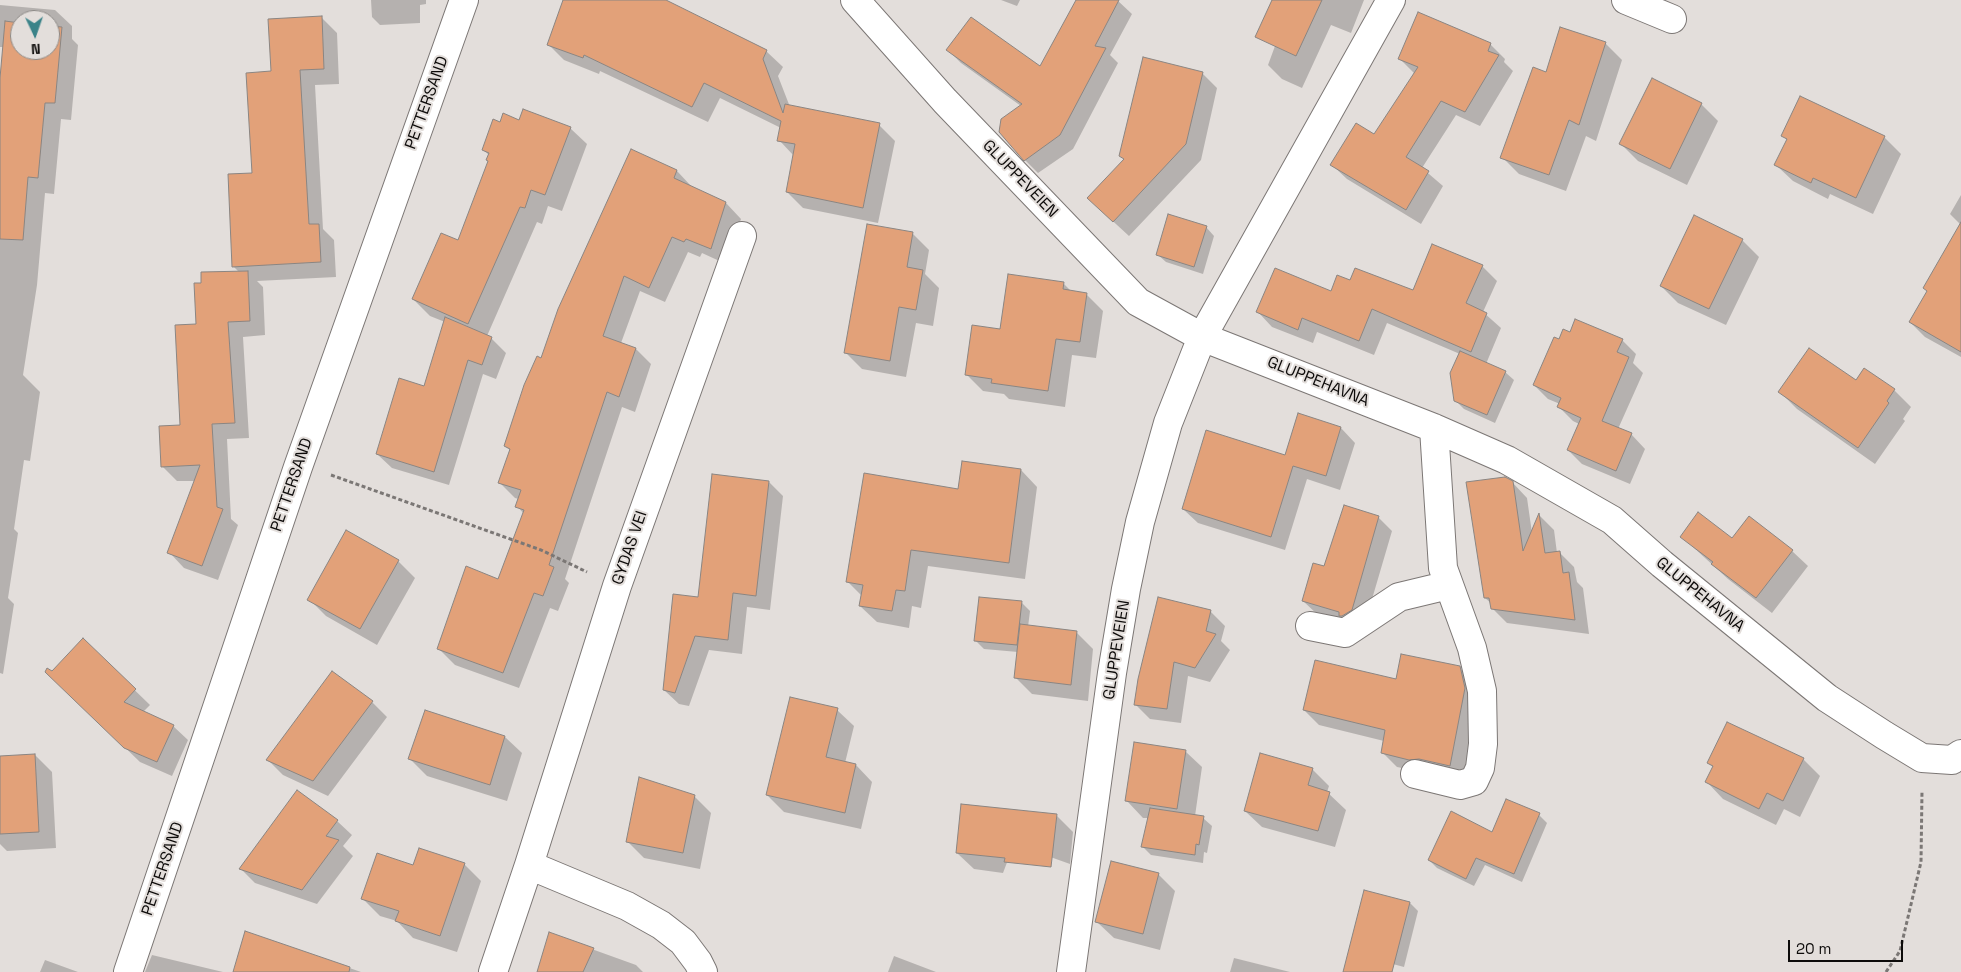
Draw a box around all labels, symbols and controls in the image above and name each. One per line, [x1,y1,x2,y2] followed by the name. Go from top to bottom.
[10,10,60,60] north arrow
[31,40,41,58] text: N
[401,54,453,152] street label: PETTERSAND
[978,136,1062,222] street label: GLUPPEVEIEN
[1264,353,1372,411] street label: GLUPPEHAVNA
[267,436,317,534] street label: PETTERSAND
[608,508,652,588] street label: GYDAS VEI
[1652,553,1748,637] street label: GLUPPEHAVNA
[1100,599,1134,701] street label: GLUPPEVEIEN
[138,820,188,918] street label: PETTERSAND
[1791,930,1906,962] scale bar
[1796,939,1831,958] text: 20 m

